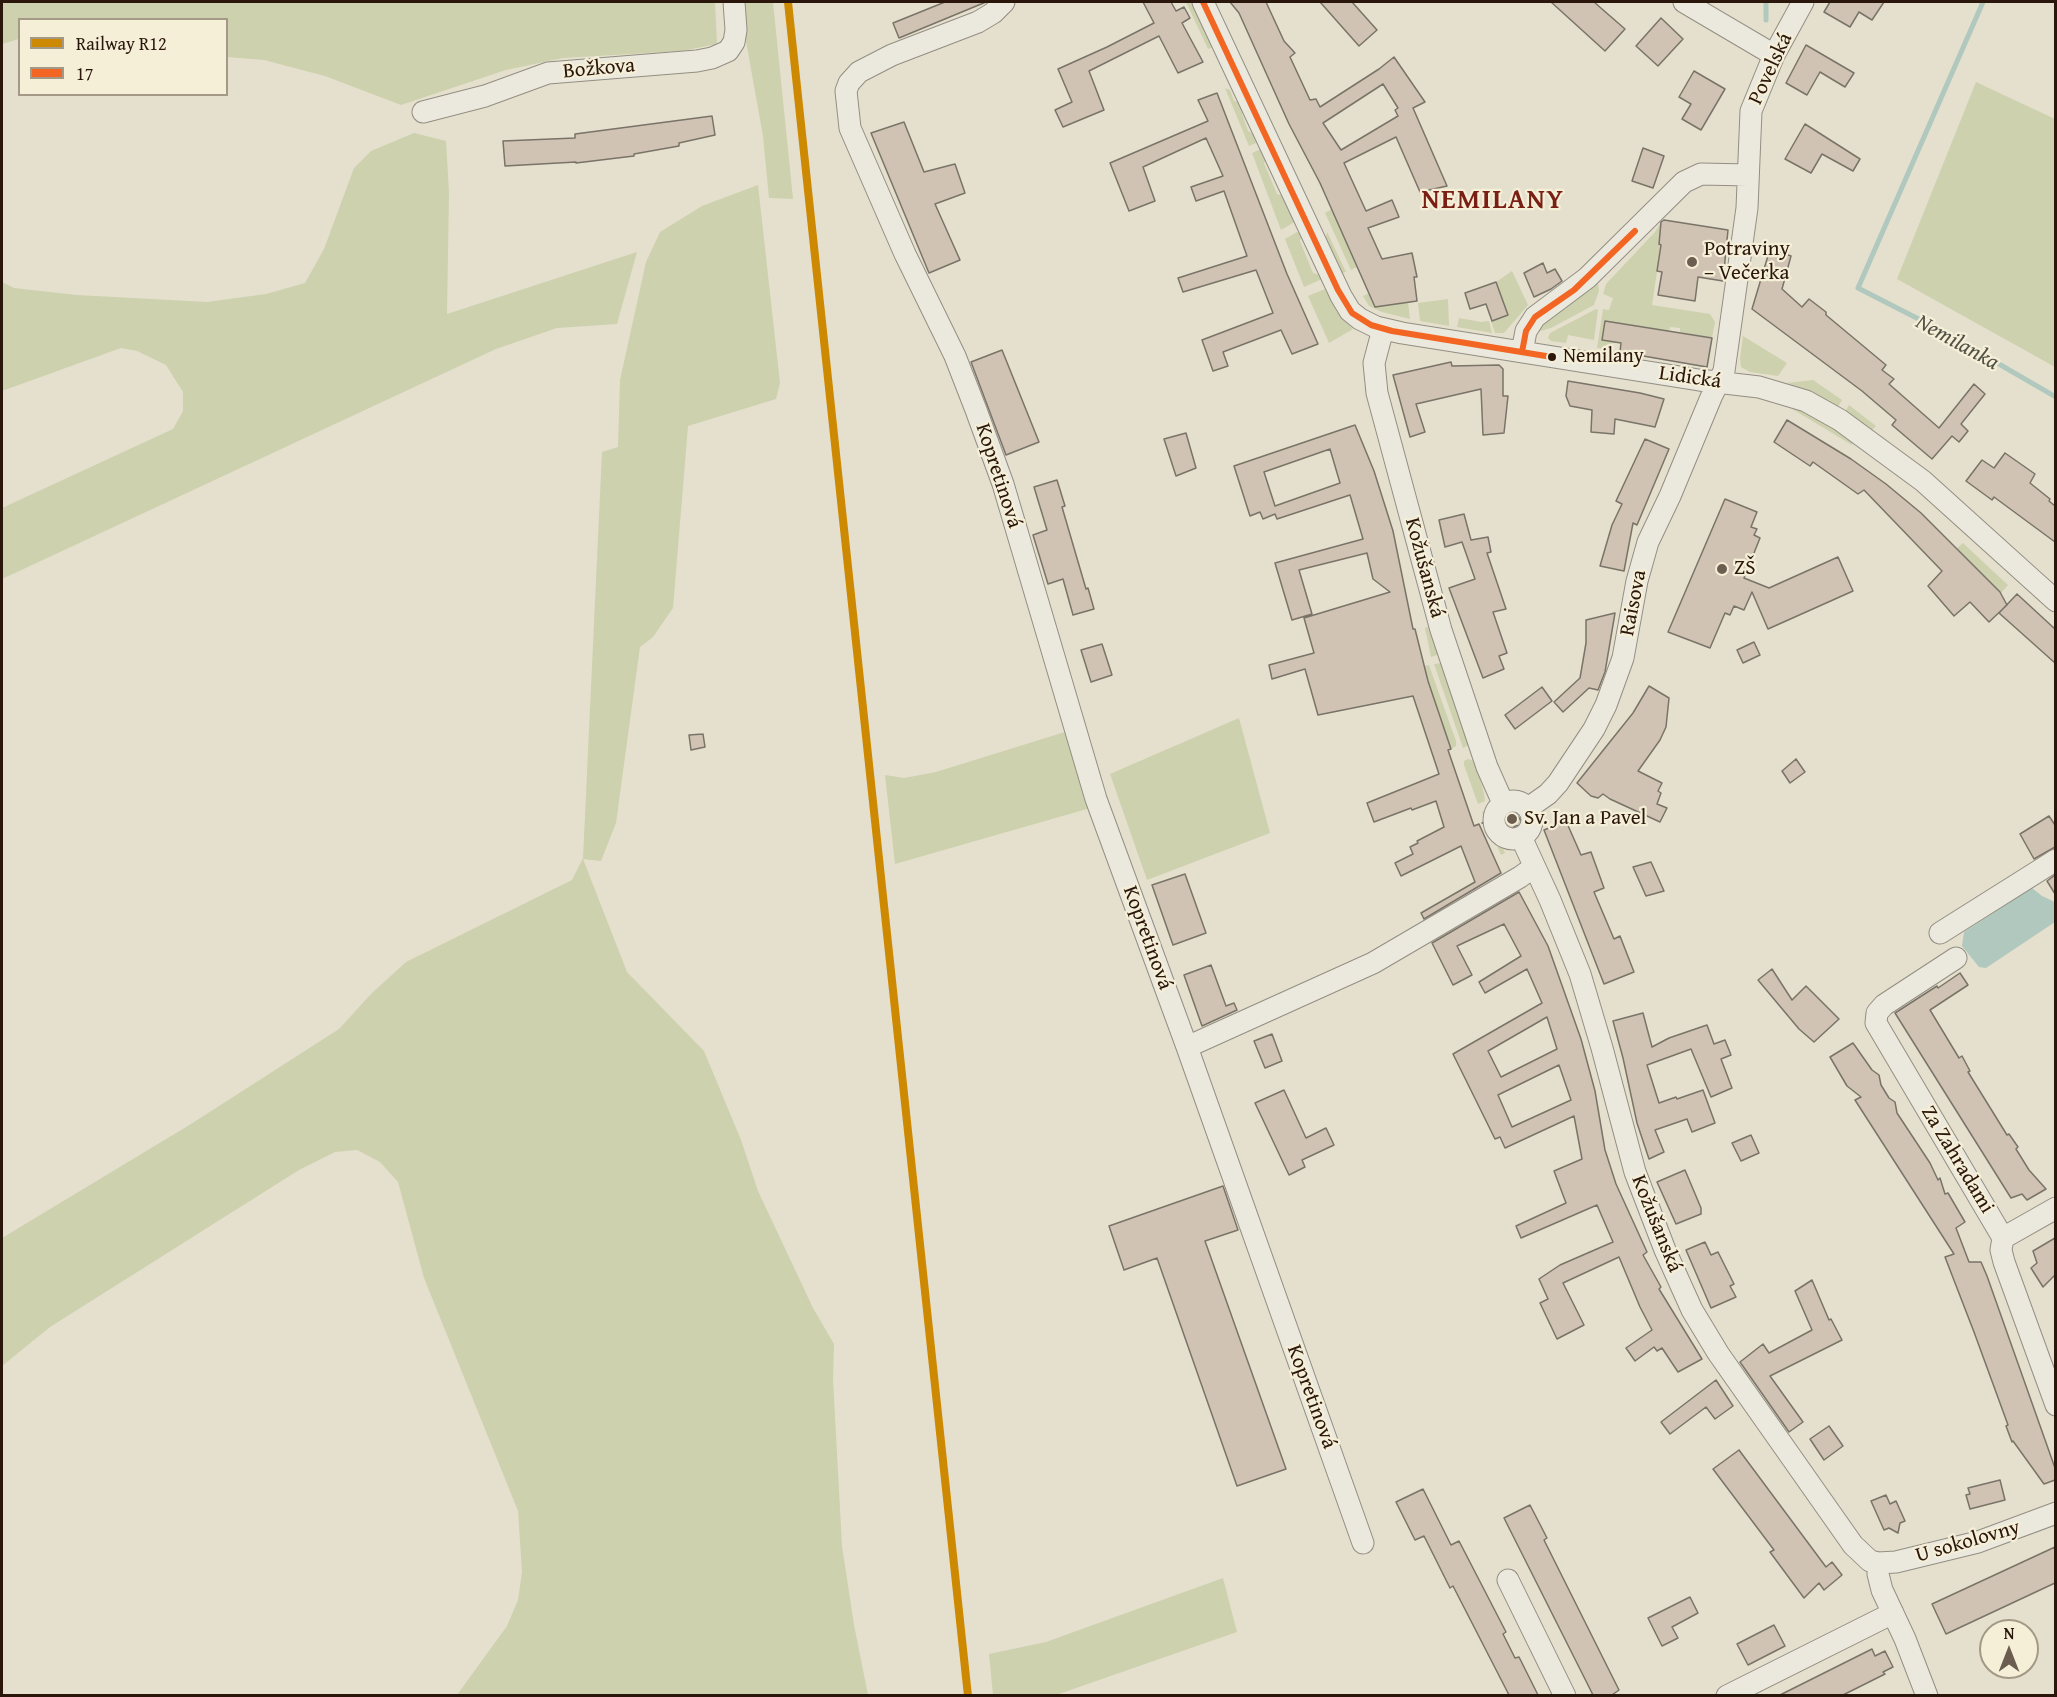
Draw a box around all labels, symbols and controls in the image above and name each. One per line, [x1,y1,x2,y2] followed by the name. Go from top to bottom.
[18,18,228,96] legend
[1743,29,1799,109] street label: Povelská
[76,30,167,57] text: Railway R12
[562,53,636,85] street label: Božkova
[76,60,93,87] text: 17
[1422,185,1564,217] district label: NEMILANY
[1704,237,1790,287] place label: Potraviny – Večerka
[1685,255,1699,269] marker: Potraviny – Večerka
[1911,309,2003,377] water label: Nemilanka
[1563,345,1644,369] place label: Nemilany
[1546,351,1558,363] marker: Nemilany
[1657,361,1723,395] street label: Lidická
[969,421,1027,531] street label: Kopretinová
[1399,515,1449,621] street label: Kožušanská
[1734,556,1755,582] place label: ZŠ
[1715,562,1729,576] marker: ZŠ
[1615,568,1653,638] street label: Raisova
[1524,806,1646,832] place label: Sv. Jan a Pavel
[1505,812,1519,826] marker: Sv. Jan a Pavel
[1117,883,1177,993] street label: Kopretinová
[1915,1102,1999,1218] street label: Za Zahradami
[1625,1172,1687,1276] street label: Kožušanská
[1281,1342,1341,1452] street label: Kopretinová
[1913,1515,2023,1569] street label: U sokolovny
[1979,1619,2039,1679] north arrow
[2004,1621,2014,1645] text: N

